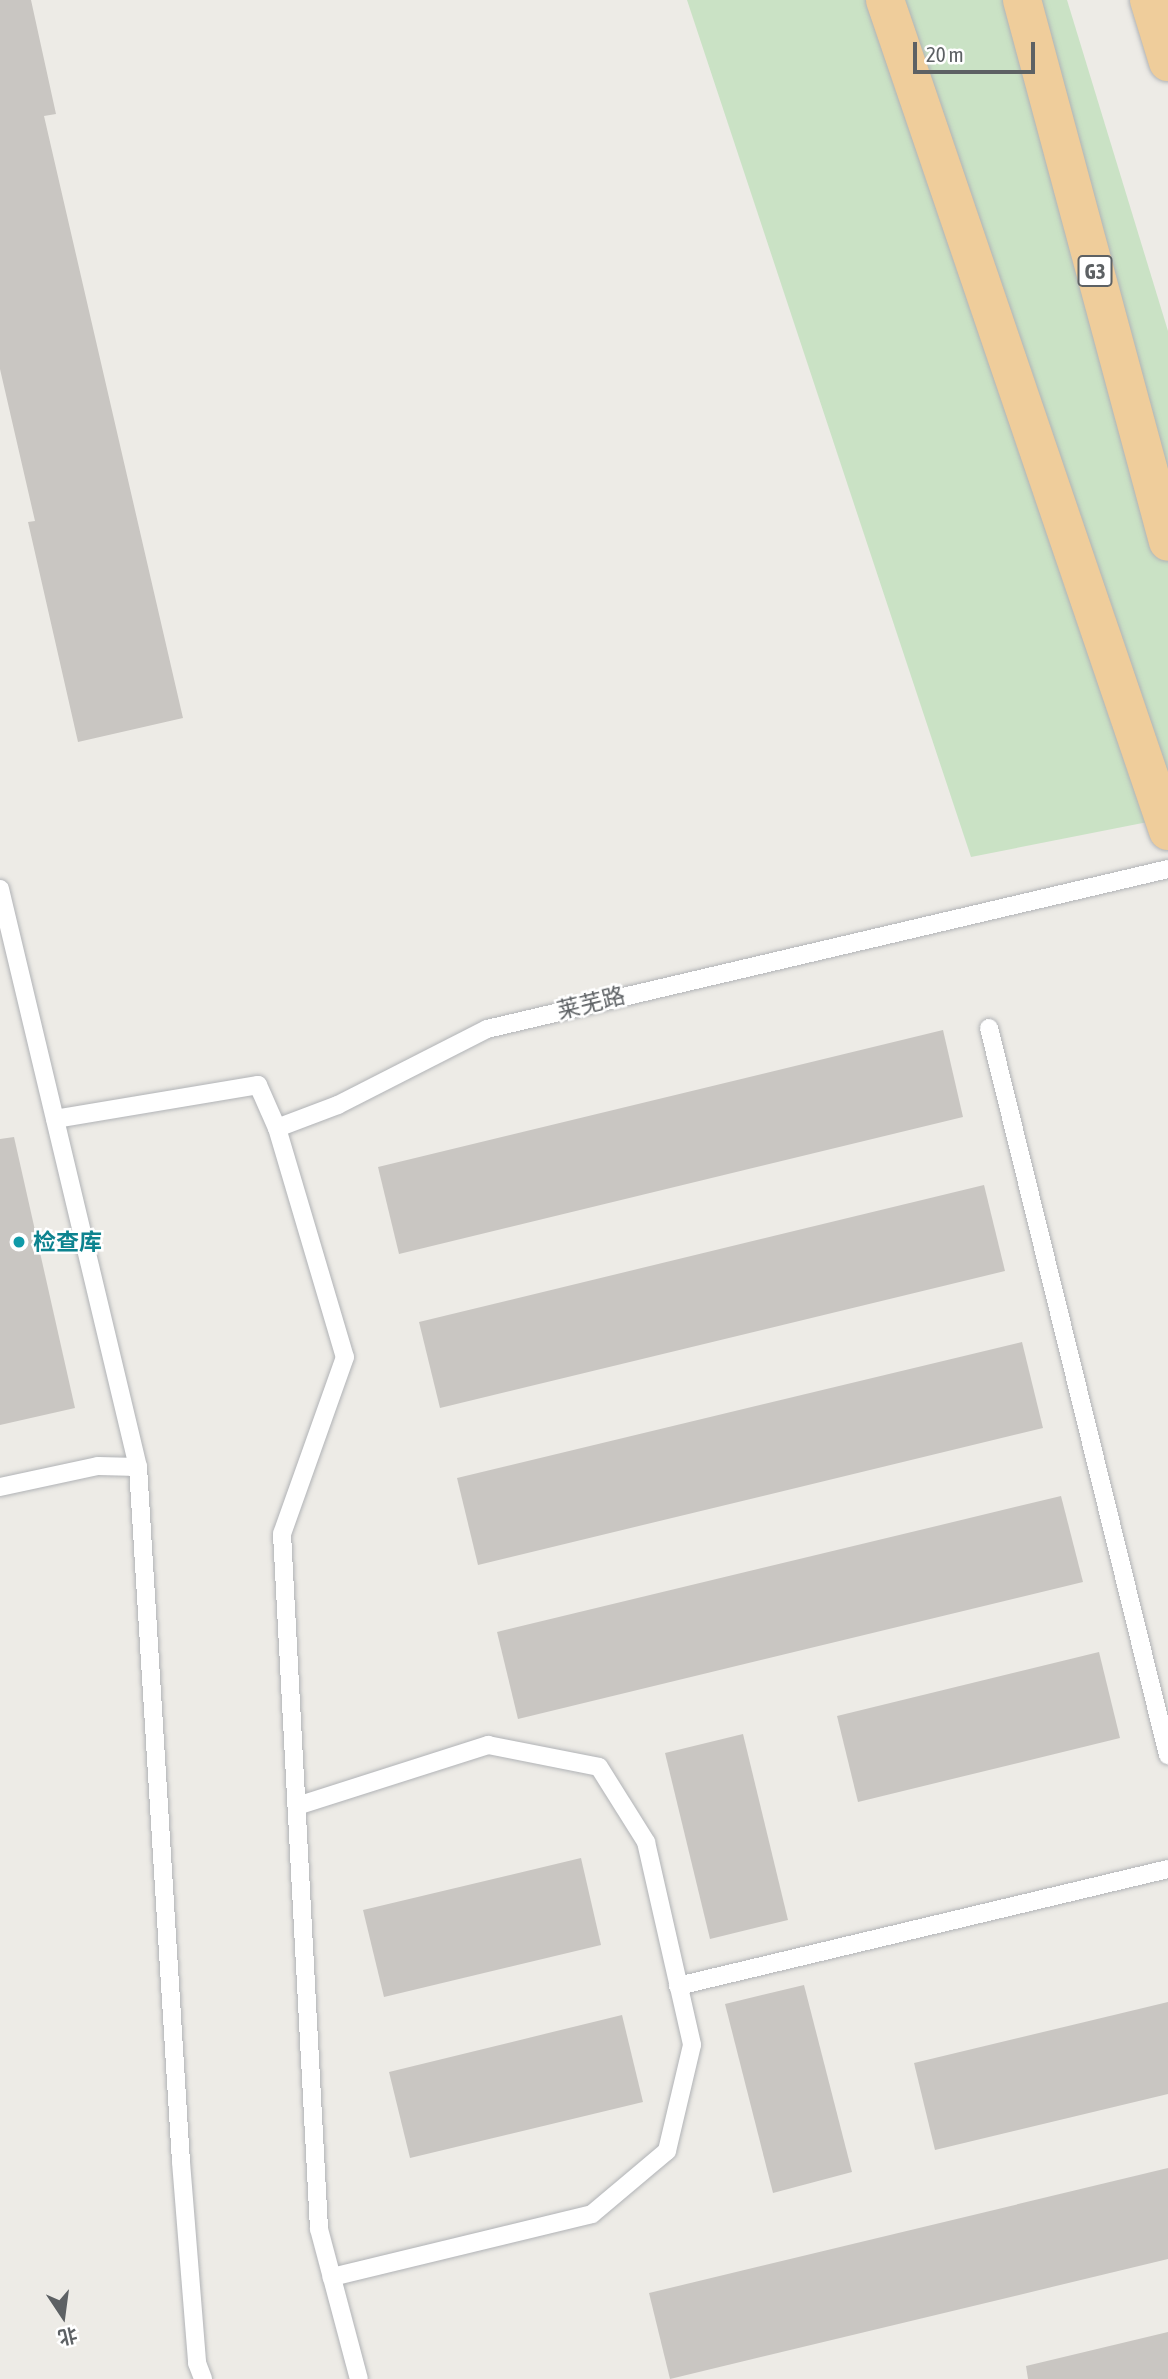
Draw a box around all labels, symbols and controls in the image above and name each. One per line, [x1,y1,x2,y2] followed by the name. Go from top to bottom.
[916,28,1038,72] scale bar
[926,42,964,66] text: 20 m
[1078,254,1112,288] road number: G3
[554,981,628,1025] street label: 莱芜路
[33,1228,102,1256] place label: 检查库
[11,1234,27,1250] marker: 检查库
[28,2281,98,2351] north arrow
[56,2324,79,2349] text: 北

